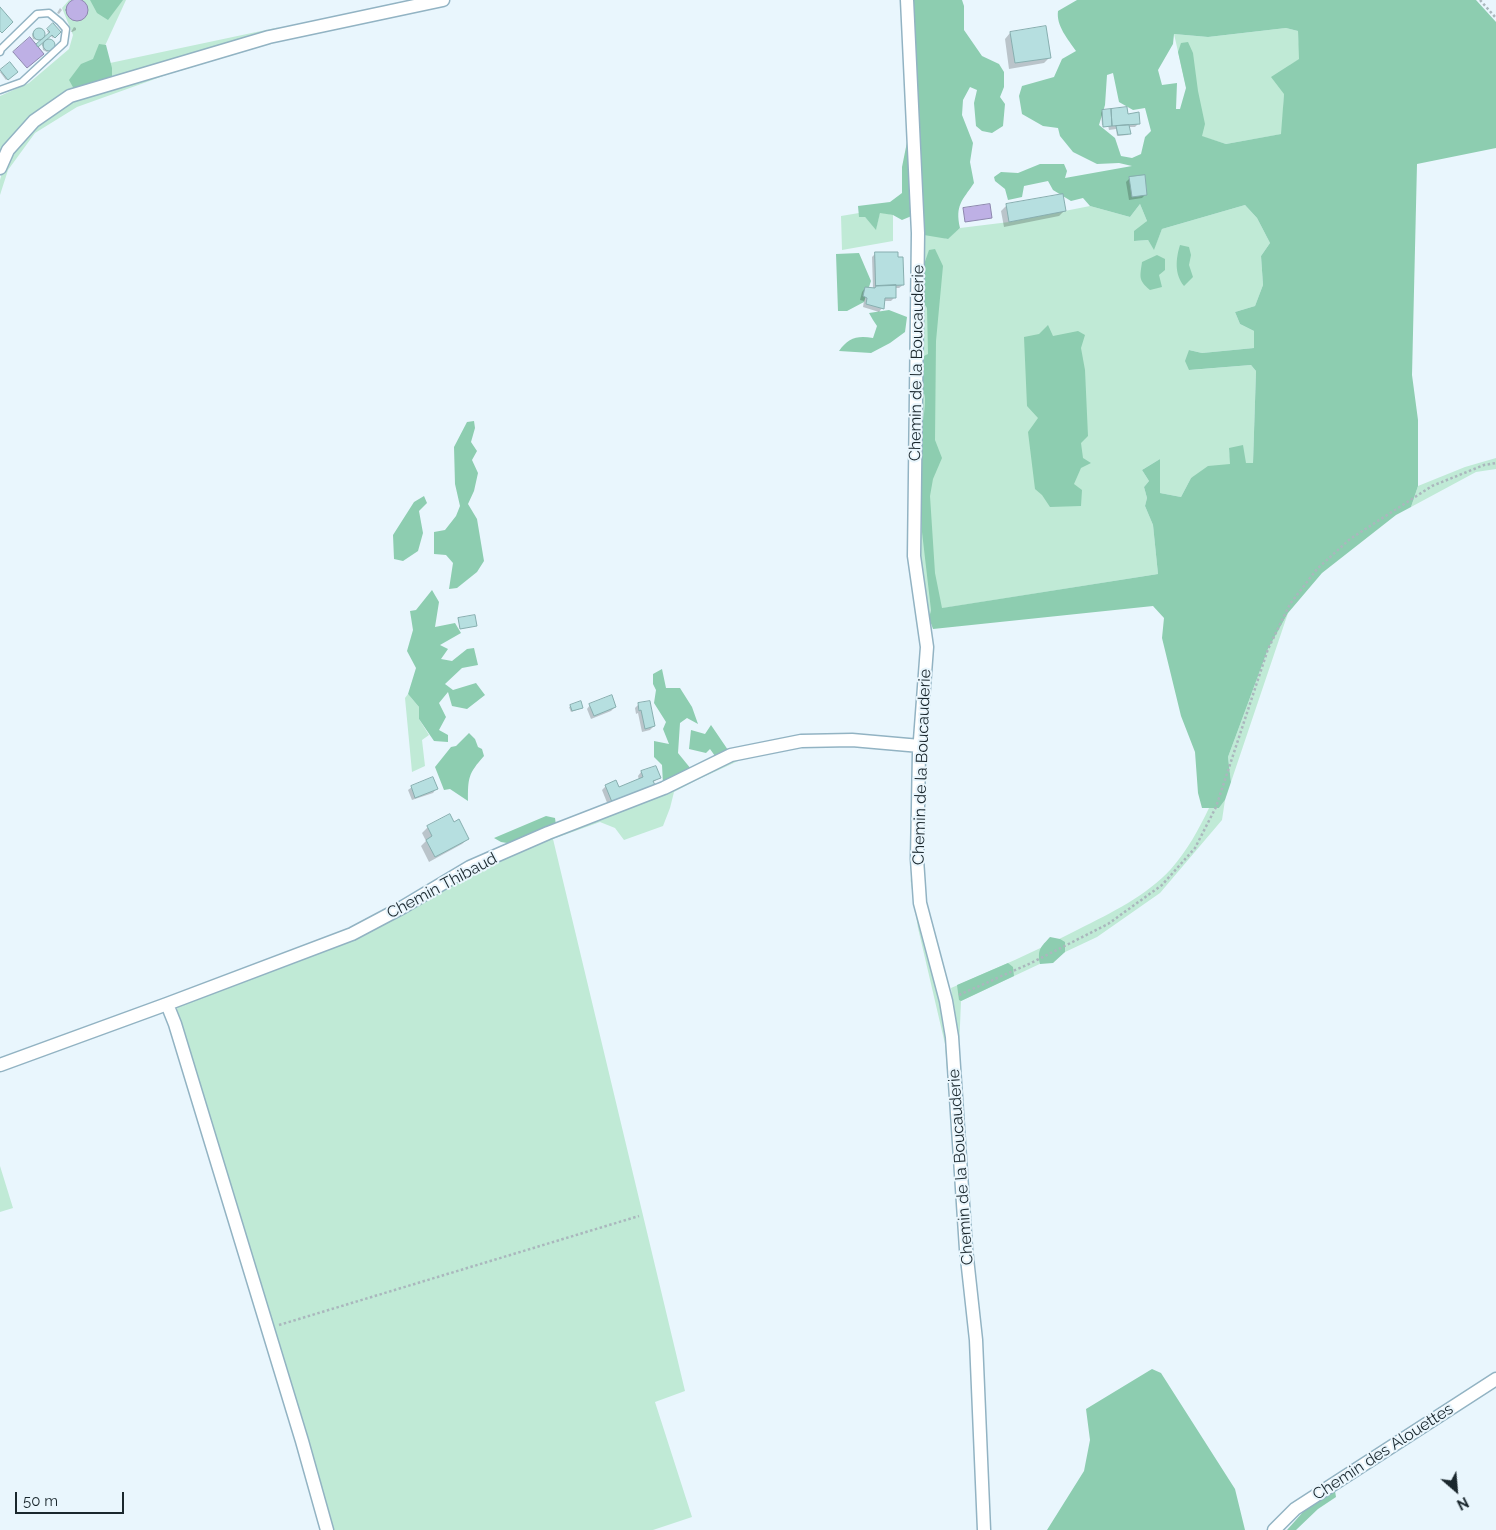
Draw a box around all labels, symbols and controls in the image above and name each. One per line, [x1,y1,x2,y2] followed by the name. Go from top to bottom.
[906,265,928,461] street label: Chemin de la Boucauderie
[909,669,935,865] street label: Chemin de la Boucauderie
[384,849,500,923] street label: Chemin Thibaud
[945,1068,977,1266] street label: Chemin de la Boucauderie
[1309,1399,1457,1505] street label: Chemin des Alouettes
[1431,1465,1481,1515] north arrow
[18,1482,126,1514] scale bar
[23,1492,58,1510] text: 50 m
[1454,1494,1471,1513] text: N

